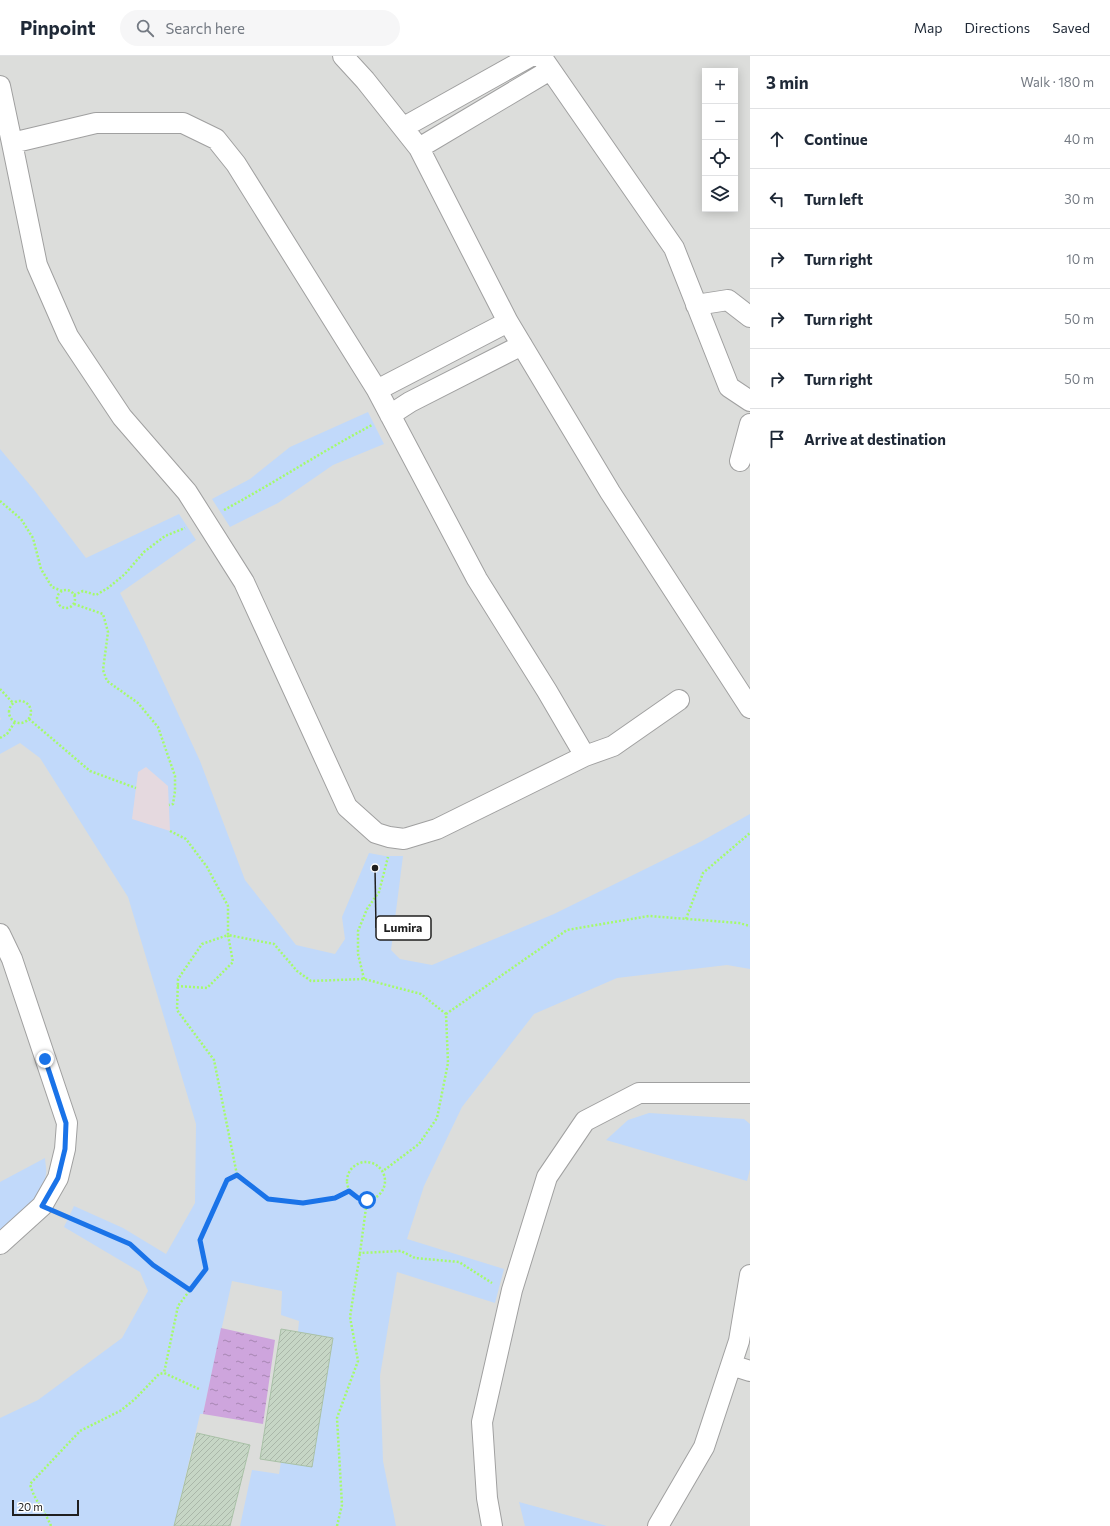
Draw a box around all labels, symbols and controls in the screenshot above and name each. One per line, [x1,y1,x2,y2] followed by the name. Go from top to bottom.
[120,10,400,46] search box
[20,16,96,39] text: Pinpoint
[134,17,156,39] icon: search
[166,19,245,37] text: Search here
[914,19,943,36] text: Map
[965,19,1030,36] text: Directions
[1052,19,1090,36] text: Saved
[702,68,738,212] map controls
[702,68,738,104] button: +
[766,72,809,93] text: 3 min
[1020,74,1094,90] text: Walk · 180 m
[702,104,738,140] button: −
[766,128,788,150] icon: ahead
[804,130,868,148] text: Continue
[1064,131,1094,147] text: 40 m
[702,140,738,176] button: locate
[702,176,738,212] button: layers
[766,188,788,210] icon: left
[804,190,863,208] text: Turn left
[1064,191,1094,207] text: 30 m
[766,248,788,270] icon: right
[804,250,873,268] text: Turn right
[1066,251,1094,267] text: 10 m
[766,308,788,330] icon: right
[804,310,873,328] text: Turn right
[1064,311,1094,327] text: 50 m
[766,368,788,390] icon: right
[804,370,873,388] text: Turn right
[1064,371,1094,387] text: 50 m
[766,428,788,450] icon: arrive
[804,430,946,448] text: Arrive at destination
[376,916,431,940] callout: Lumira
[384,920,422,934] text: Lumira
[36,1050,54,1068] route end
[358,1191,376,1209] route start
[12,1498,79,1517] scale bar
[18,1500,43,1513] text: 20 m

